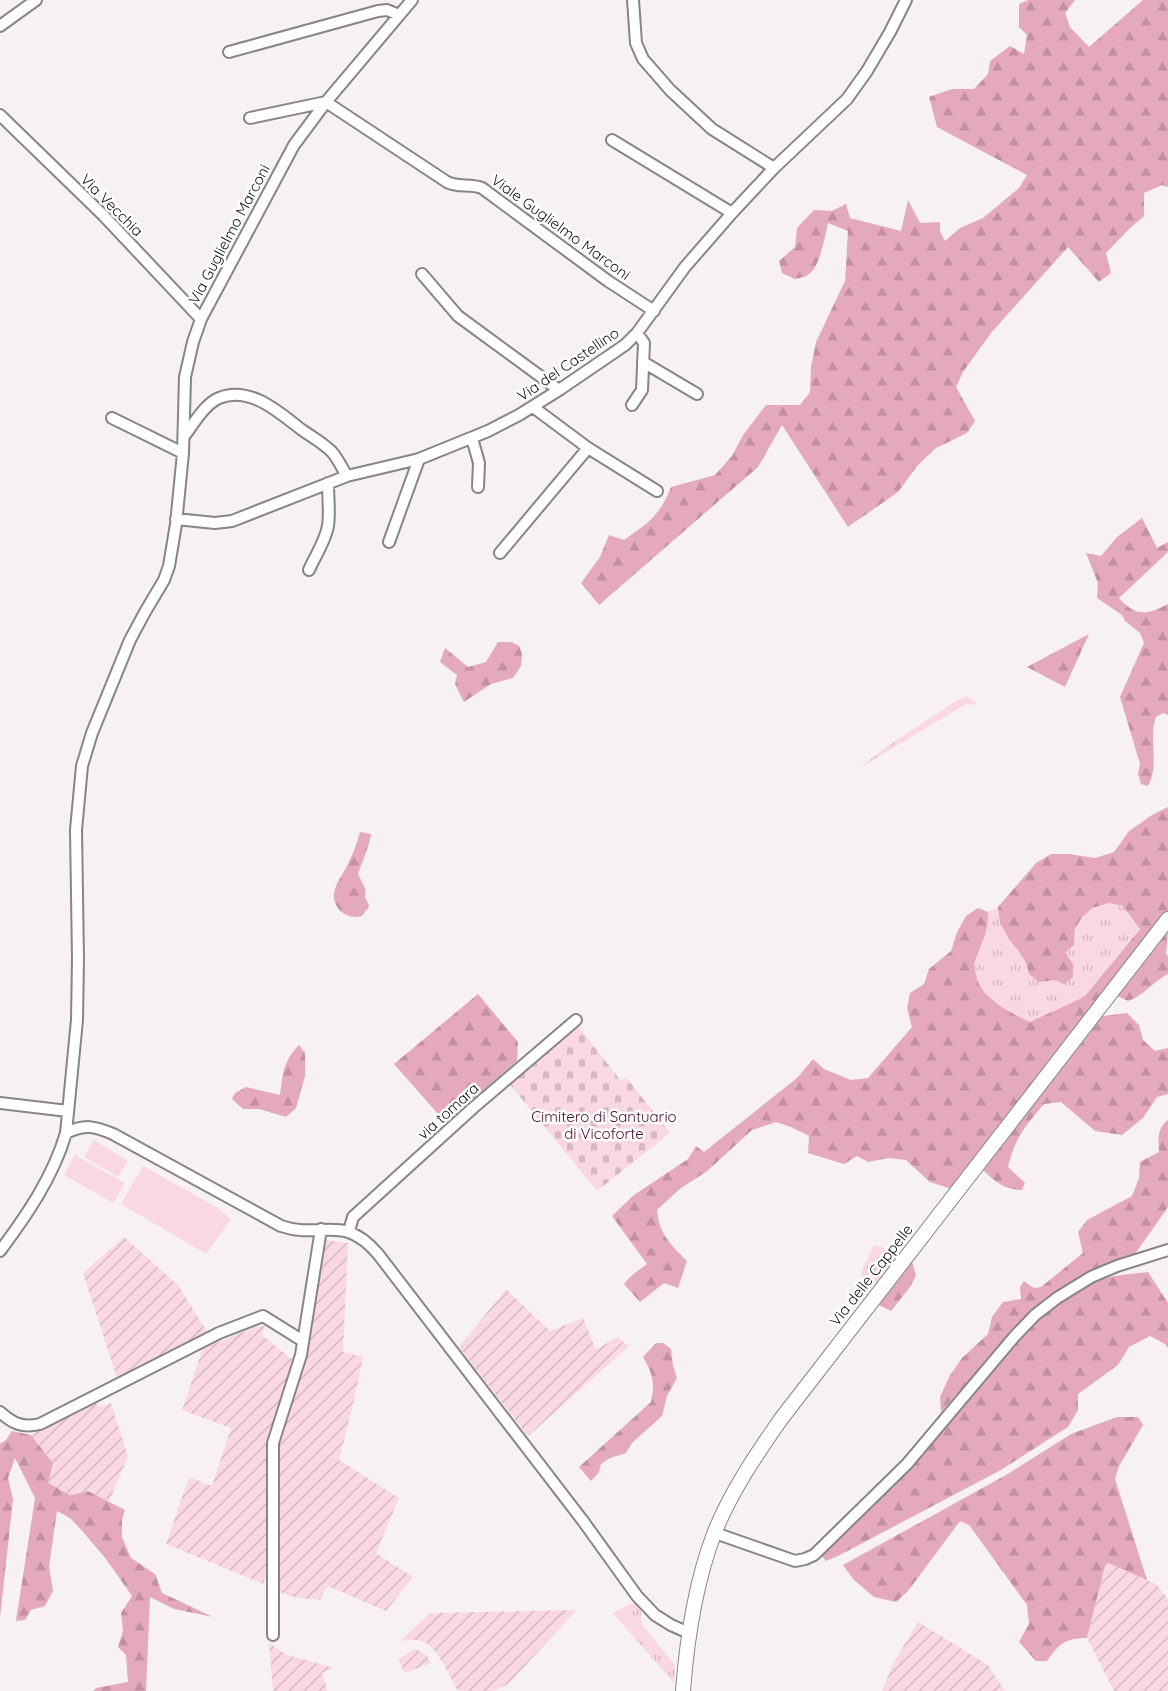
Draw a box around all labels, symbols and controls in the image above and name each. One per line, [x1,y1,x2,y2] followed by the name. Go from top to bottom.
[184,161,274,307] street label: Via Guglielmo Marconi
[77,170,147,240] street label: Via Vecchia
[488,170,634,284] street label: Viale Guglielmo Marconi
[513,323,623,405] street label: Via del Castellino
[413,1079,483,1143] street label: via tomara
[531,1107,677,1143] park label: Cimitero di Santuario di Vicoforte
[825,1220,917,1330] street label: Via delle Cappelle

